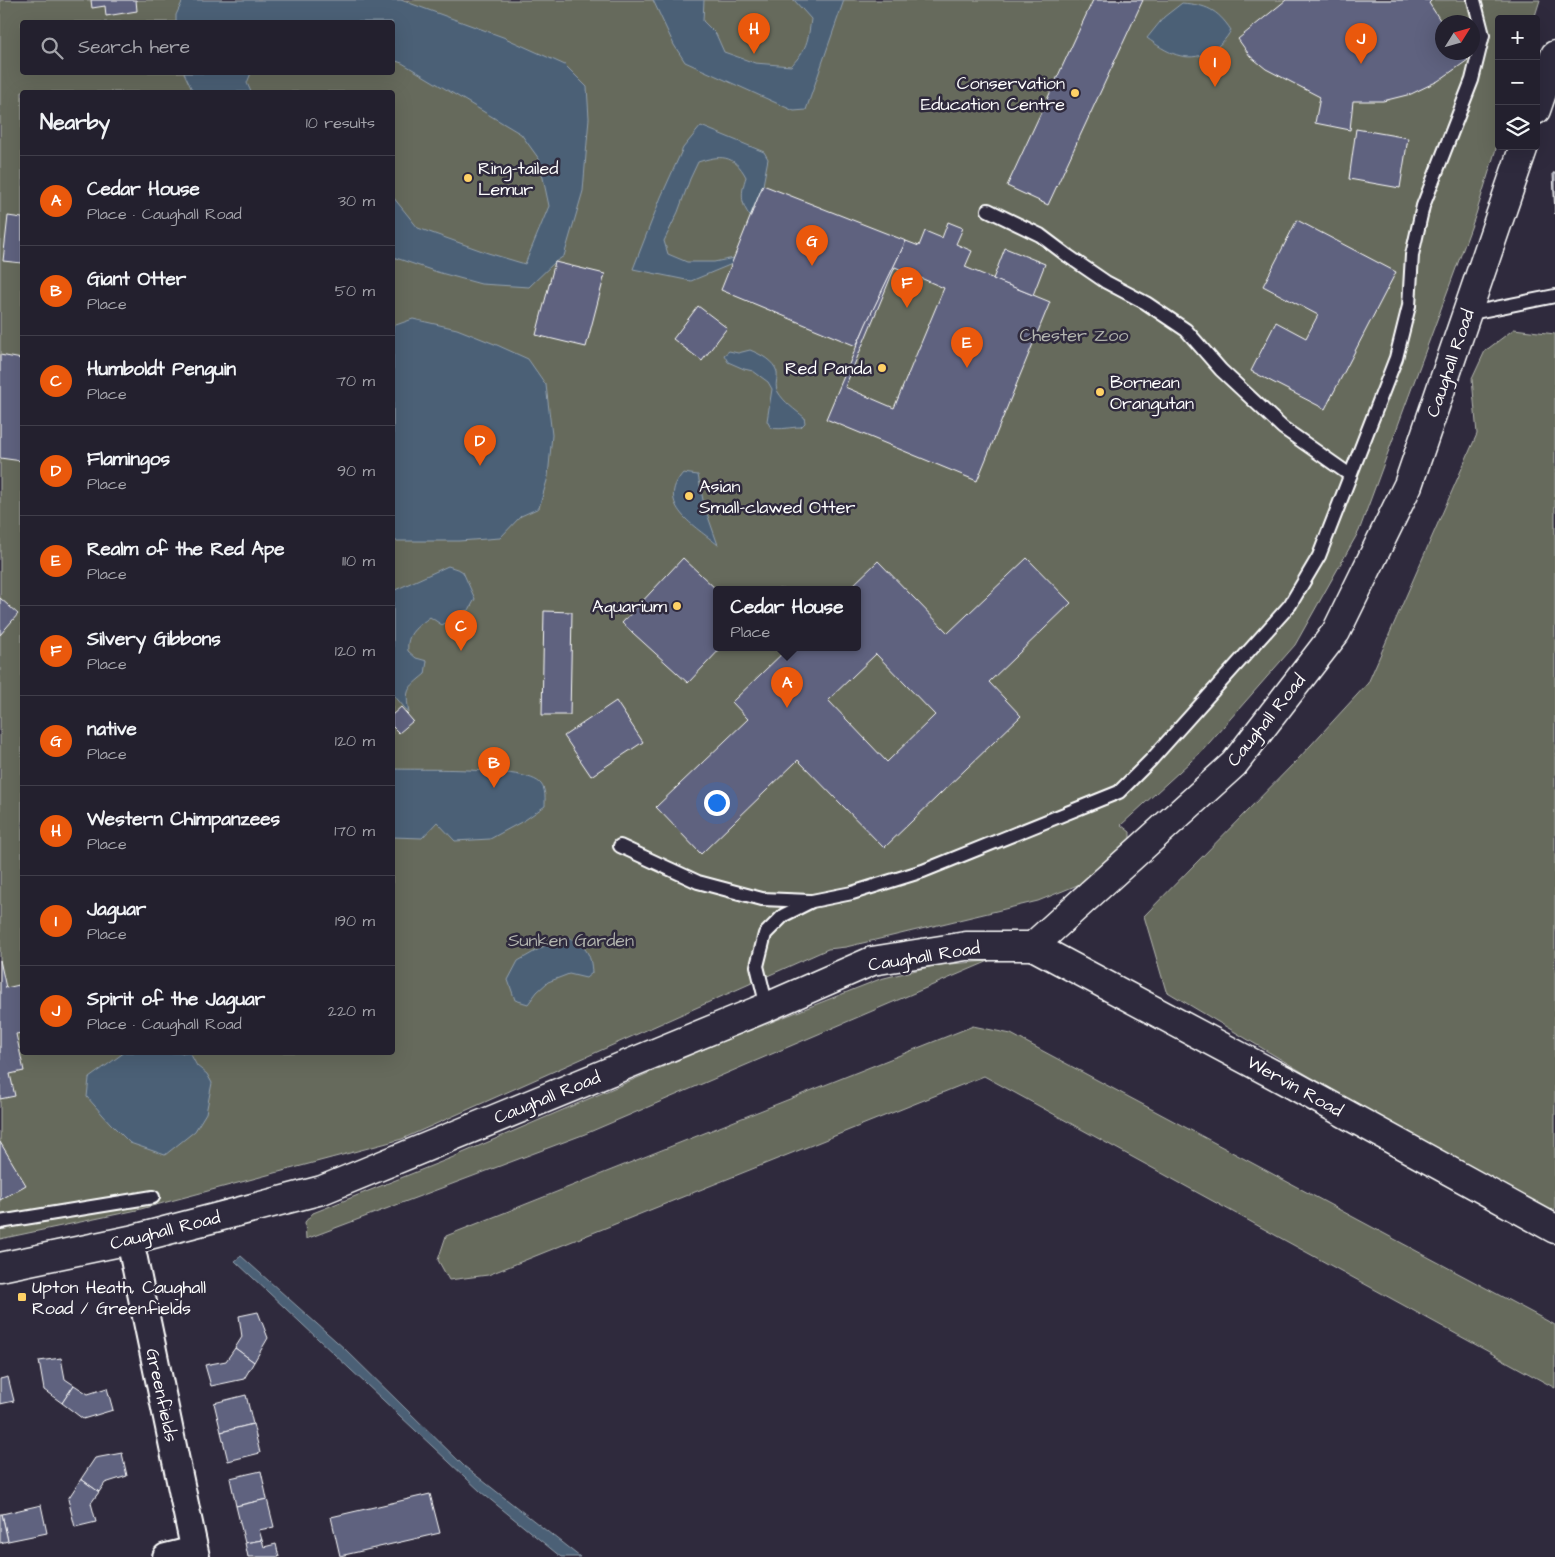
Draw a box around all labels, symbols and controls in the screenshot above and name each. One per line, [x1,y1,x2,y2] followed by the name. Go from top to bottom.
[738,13,770,54] pin: H
[1435,15,1480,60] north arrow
[1495,15,1540,150] map controls
[1495,15,1540,60] button: +
[20,20,395,75] search box
[1345,23,1377,64] pin: J
[38,34,66,62] icon: search
[78,34,190,61] text: Search here
[1199,46,1231,87] pin: I
[1495,60,1540,105] button: −
[921,71,1065,117] place label: Conservation Education Centre
[1069,87,1081,99] marker: Conservation Education Centre
[1495,105,1540,150] button: layers
[40,108,110,137] text: Nearby
[306,112,375,134] text: 10 results
[478,156,558,202] place label: Ring-tailed Lemur
[462,172,474,184] marker: Ring-tailed Lemur
[87,176,200,203] text: Cedar House
[51,190,61,212] text: A
[338,190,375,212] text: 30 m
[87,203,242,225] text: Place · Caughall Road
[796,225,828,266] pin: G
[87,266,186,293] text: Giant Otter
[891,267,923,308] pin: F
[50,280,62,302] text: B
[335,280,375,302] text: 50 m
[87,293,127,315] text: Place
[1420,306,1482,421] street label: Caughall Road
[1020,323,1128,348] park label: Chester Zoo
[951,327,983,368] pin: E
[87,356,236,383] text: Humboldt Penguin
[785,356,872,381] place label: Red Panda
[876,362,888,374] marker: Red Panda
[50,370,62,392] text: C
[336,370,375,392] text: 70 m
[1110,370,1194,417] place label: Bornean Orangutan
[87,383,127,405] text: Place
[1094,386,1106,398] marker: Bornean Orangutan
[464,425,496,466] pin: D
[87,446,170,473] text: Flamingos
[51,460,61,482] text: D
[337,460,375,482] text: 90 m
[87,473,127,495] text: Place
[699,474,855,520] place label: Asian Small-clawed Otter
[683,490,695,502] marker: Asian Small-clawed Otter
[87,536,285,563] text: Realm of the Red Ape
[51,550,61,572] text: E
[342,550,375,572] text: 110 m
[87,563,127,585] text: Place
[713,586,861,651] popup
[592,594,667,619] place label: Aquarium
[731,594,843,621] text: Cedar House
[671,600,683,612] marker: Aquarium
[445,610,477,651] pin: C
[731,621,770,643] text: Place
[87,626,221,653] text: Silvery Gibbons
[50,640,62,662] text: F
[335,640,375,662] text: 120 m
[87,653,127,675] text: Place
[771,667,803,708] pin: A
[1221,669,1312,773] street label: Caughall Road
[87,716,137,743] text: native
[50,730,62,752] text: G
[335,730,375,752] text: 120 m
[87,743,127,765] text: Place
[478,747,510,788] pin: B
[704,790,730,816] your location
[87,806,280,833] text: Western Chimpanzees
[51,820,61,842] text: H
[334,820,375,842] text: 170 m
[87,833,127,855] text: Place
[87,896,146,923] text: Jaguar
[55,910,57,932] text: I
[335,910,375,932] text: 190 m
[87,923,127,945] text: Place
[508,928,634,953] park label: Sunken Garden
[867,935,982,979] street label: Caughall Road
[87,986,265,1013] text: Spirit of the Jaguar
[52,1000,60,1022] text: J
[328,1000,375,1022] text: 220 m
[87,1013,242,1035] text: Place · Caughall Road
[1242,1050,1347,1123] street label: Wervin Road
[490,1065,604,1131] street label: Caughall Road
[107,1205,223,1257] street label: Caughall Road
[32,1275,206,1321] place label: Upton Heath, Caughall Road / Greenfields
[16,1291,28,1303] marker: Upton Heath, Caughall Road / Greenfields
[139,1346,184,1444] street label: Greenfields

